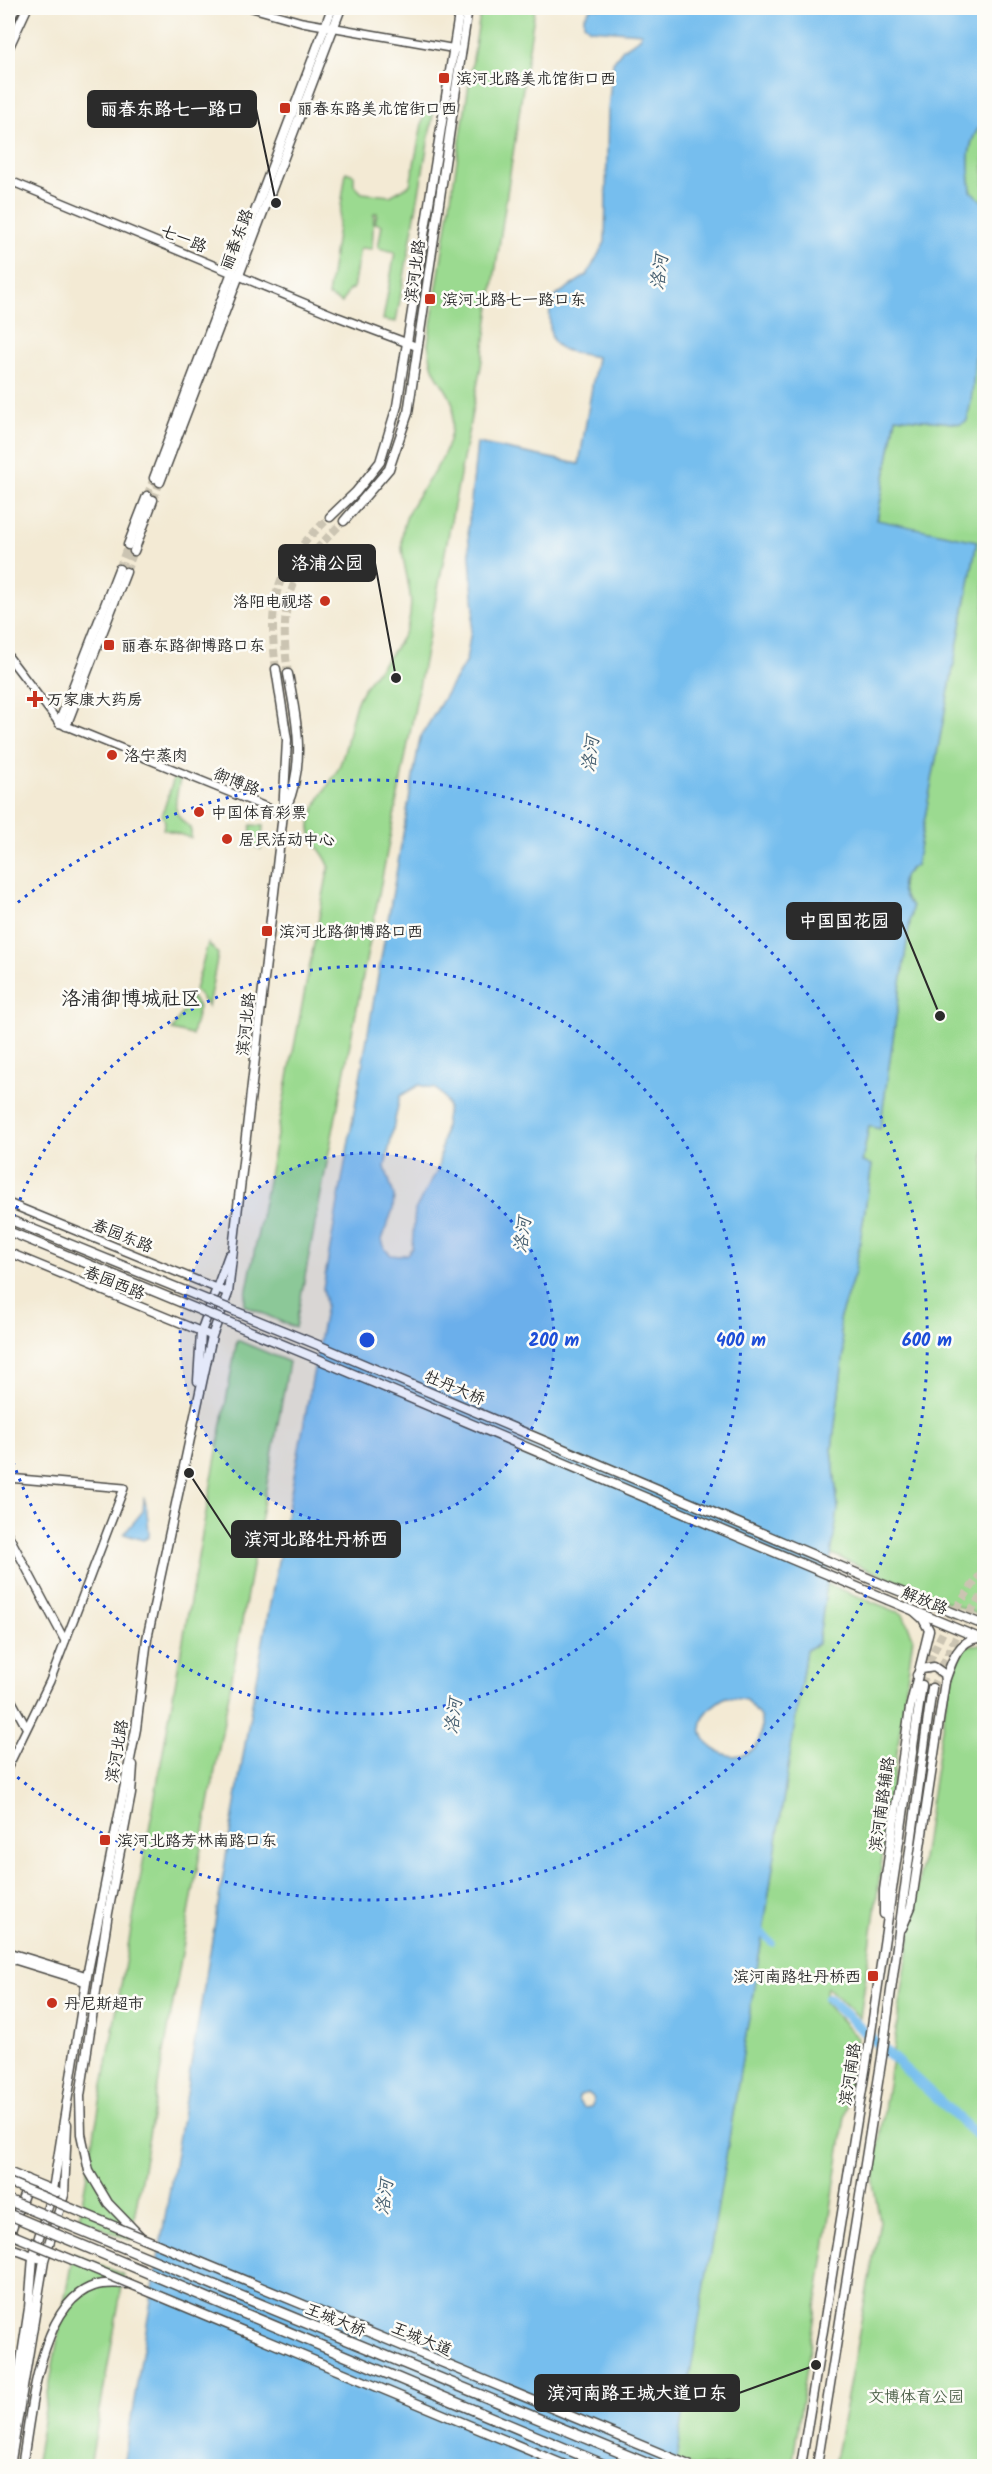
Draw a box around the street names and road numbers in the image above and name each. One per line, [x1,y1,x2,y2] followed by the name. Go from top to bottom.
[214,205,261,274] street label: 丽春东路
[156,219,210,260] street label: 七一路
[399,238,432,305] street label: 滨河北路
[209,762,263,803] street label: 御博路
[231,991,262,1057] street label: 滨河北路
[88,1213,157,1260] street label: 春园东路
[80,1260,149,1307] street label: 春园西路
[420,1364,489,1412] street label: 牡丹大桥
[897,1581,951,1622] street label: 解放路
[100,1718,135,1785] street label: 滨河北路
[863,1755,902,1853] street label: 滨河南路辅路
[833,2041,868,2108] street label: 滨河南路
[301,2297,370,2344] street label: 王城大桥
[387,2315,456,2363] street label: 王城大道

